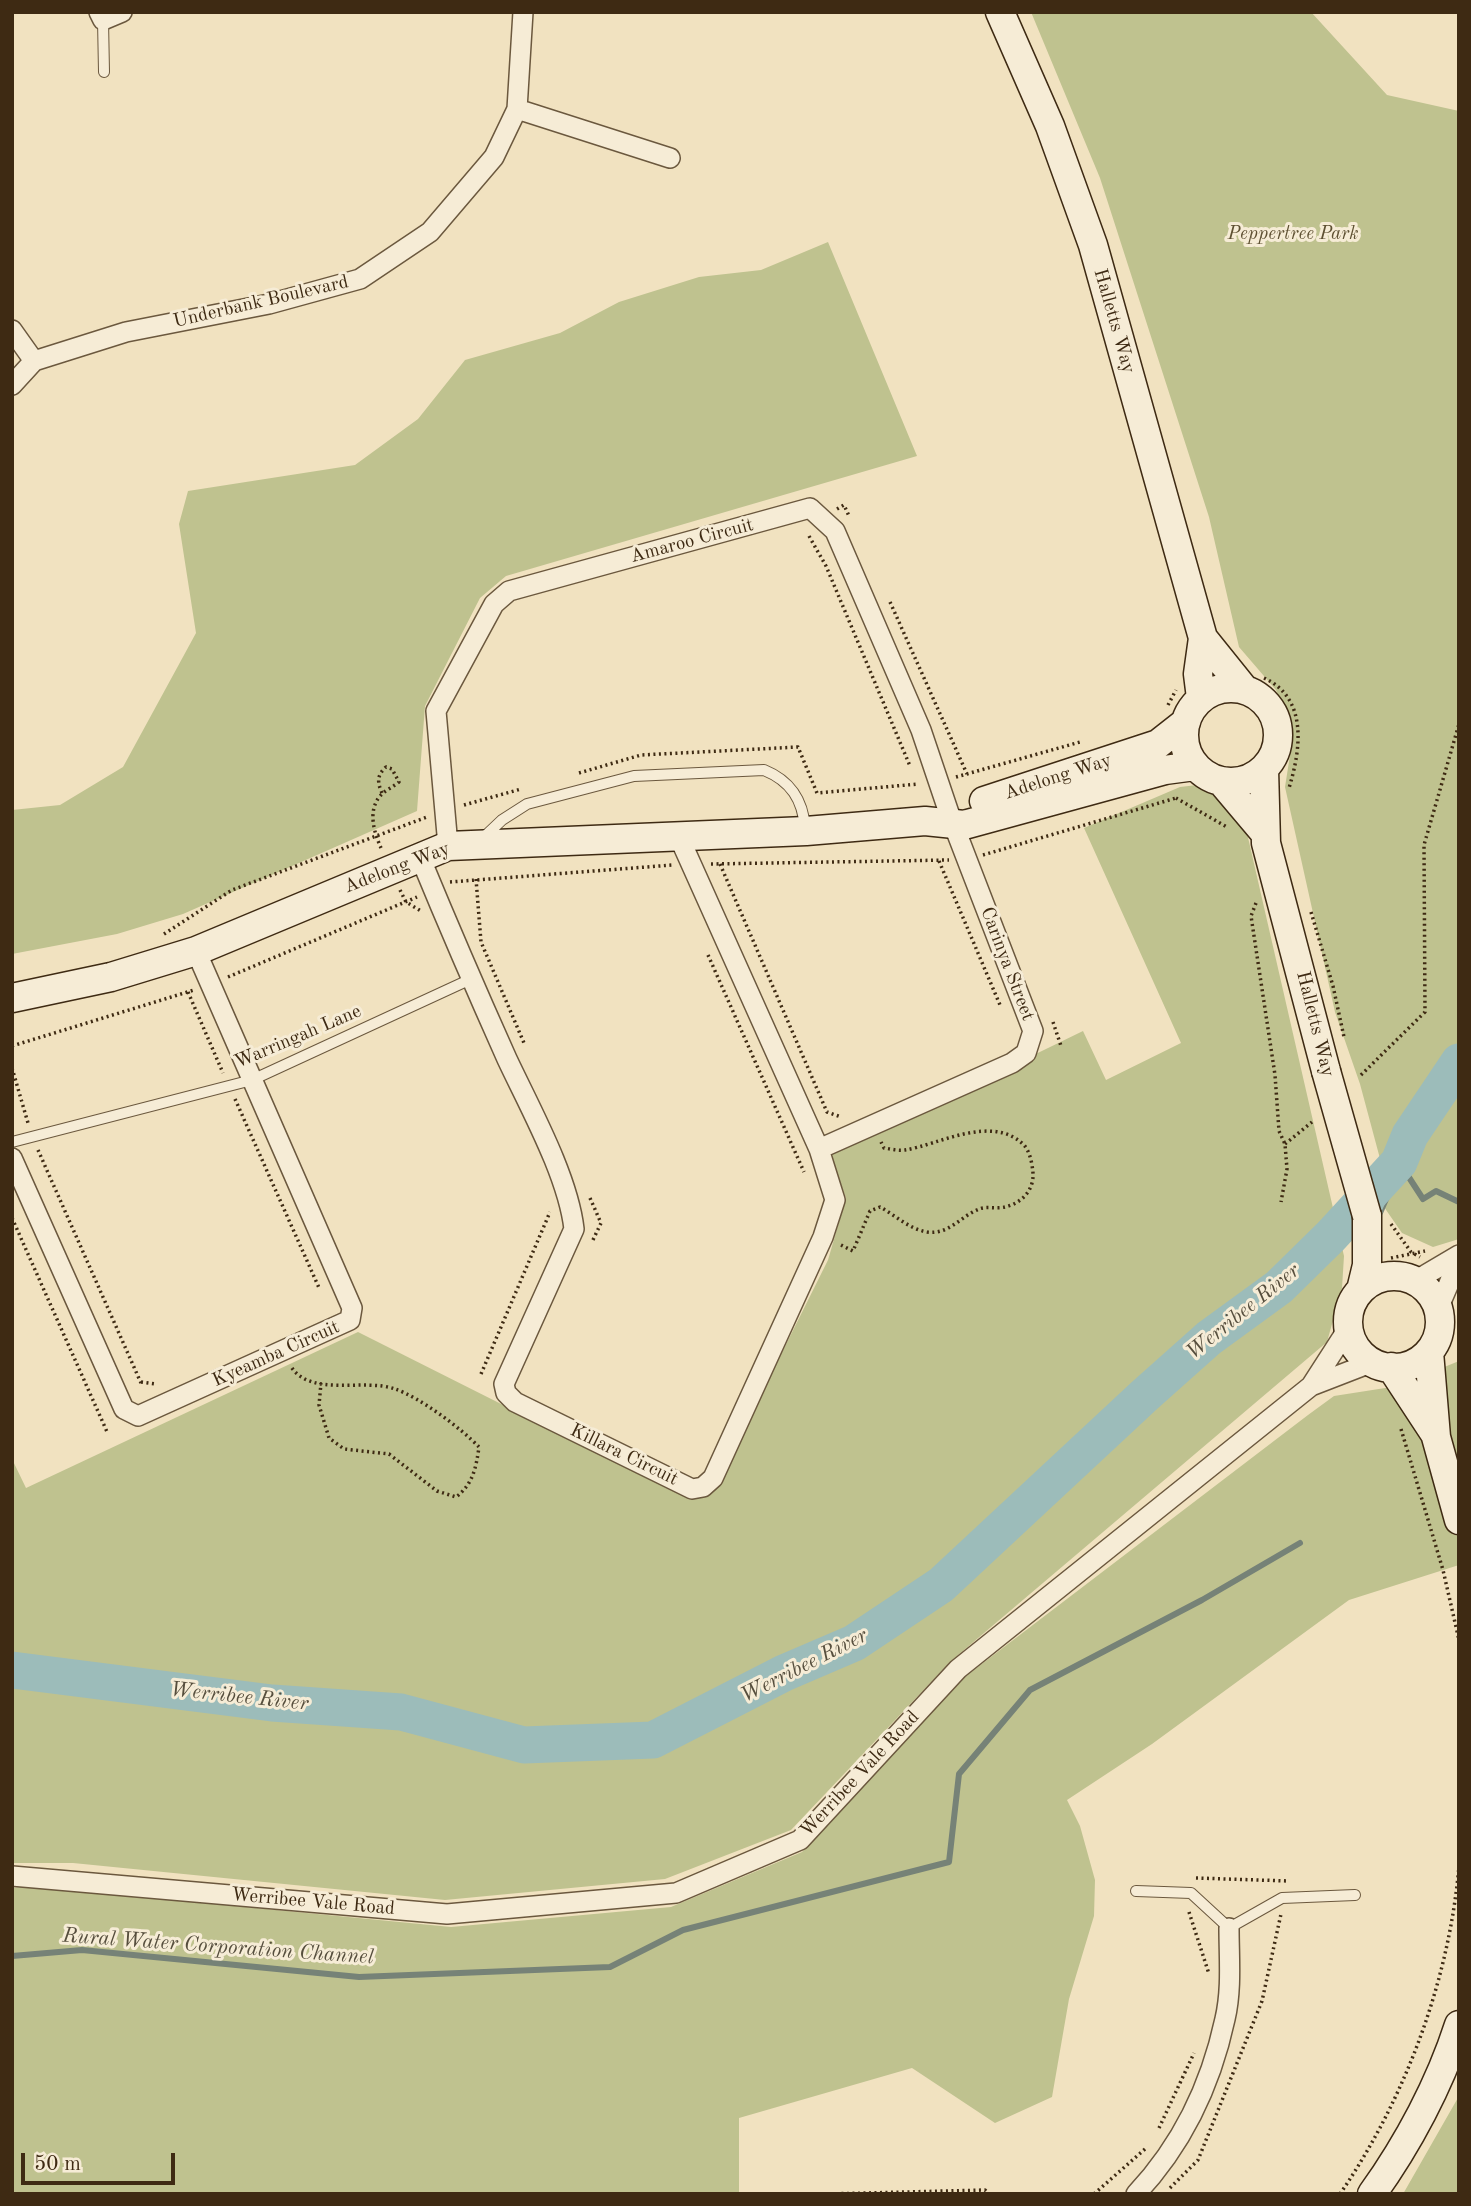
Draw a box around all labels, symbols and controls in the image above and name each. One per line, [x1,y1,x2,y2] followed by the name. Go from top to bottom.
[1227,223,1359,245] park label: Peppertree Park
[1088,266,1140,376] street label: Halletts Way
[171,271,351,333] street label: Underbank Boulevard
[628,514,756,568] street label: Amaroo Circuit
[1001,749,1115,805] street label: Adelong Way
[341,837,453,899] street label: Adelong Way
[975,904,1039,1024] street label: Carinya Street
[1291,969,1339,1079] street label: Halletts Way
[231,1000,365,1074] street label: Warringah Lane
[1181,1258,1305,1366] water label: Werribee River
[209,1316,343,1392] street label: Kyeamba Circuit
[566,1419,682,1491] street label: Killara Circuit
[736,1623,872,1709] water label: Werribee River
[168,1677,310,1717] water label: Werribee River
[796,1706,924,1842] street label: Werribee Vale Road
[230,1883,396,1921] street label: Werribee Vale Road
[61,1924,375,1970] water label: Rural Water Corporation Channel
[24,2140,178,2184] scale bar
[34,2154,81,2175] text: 50 m

